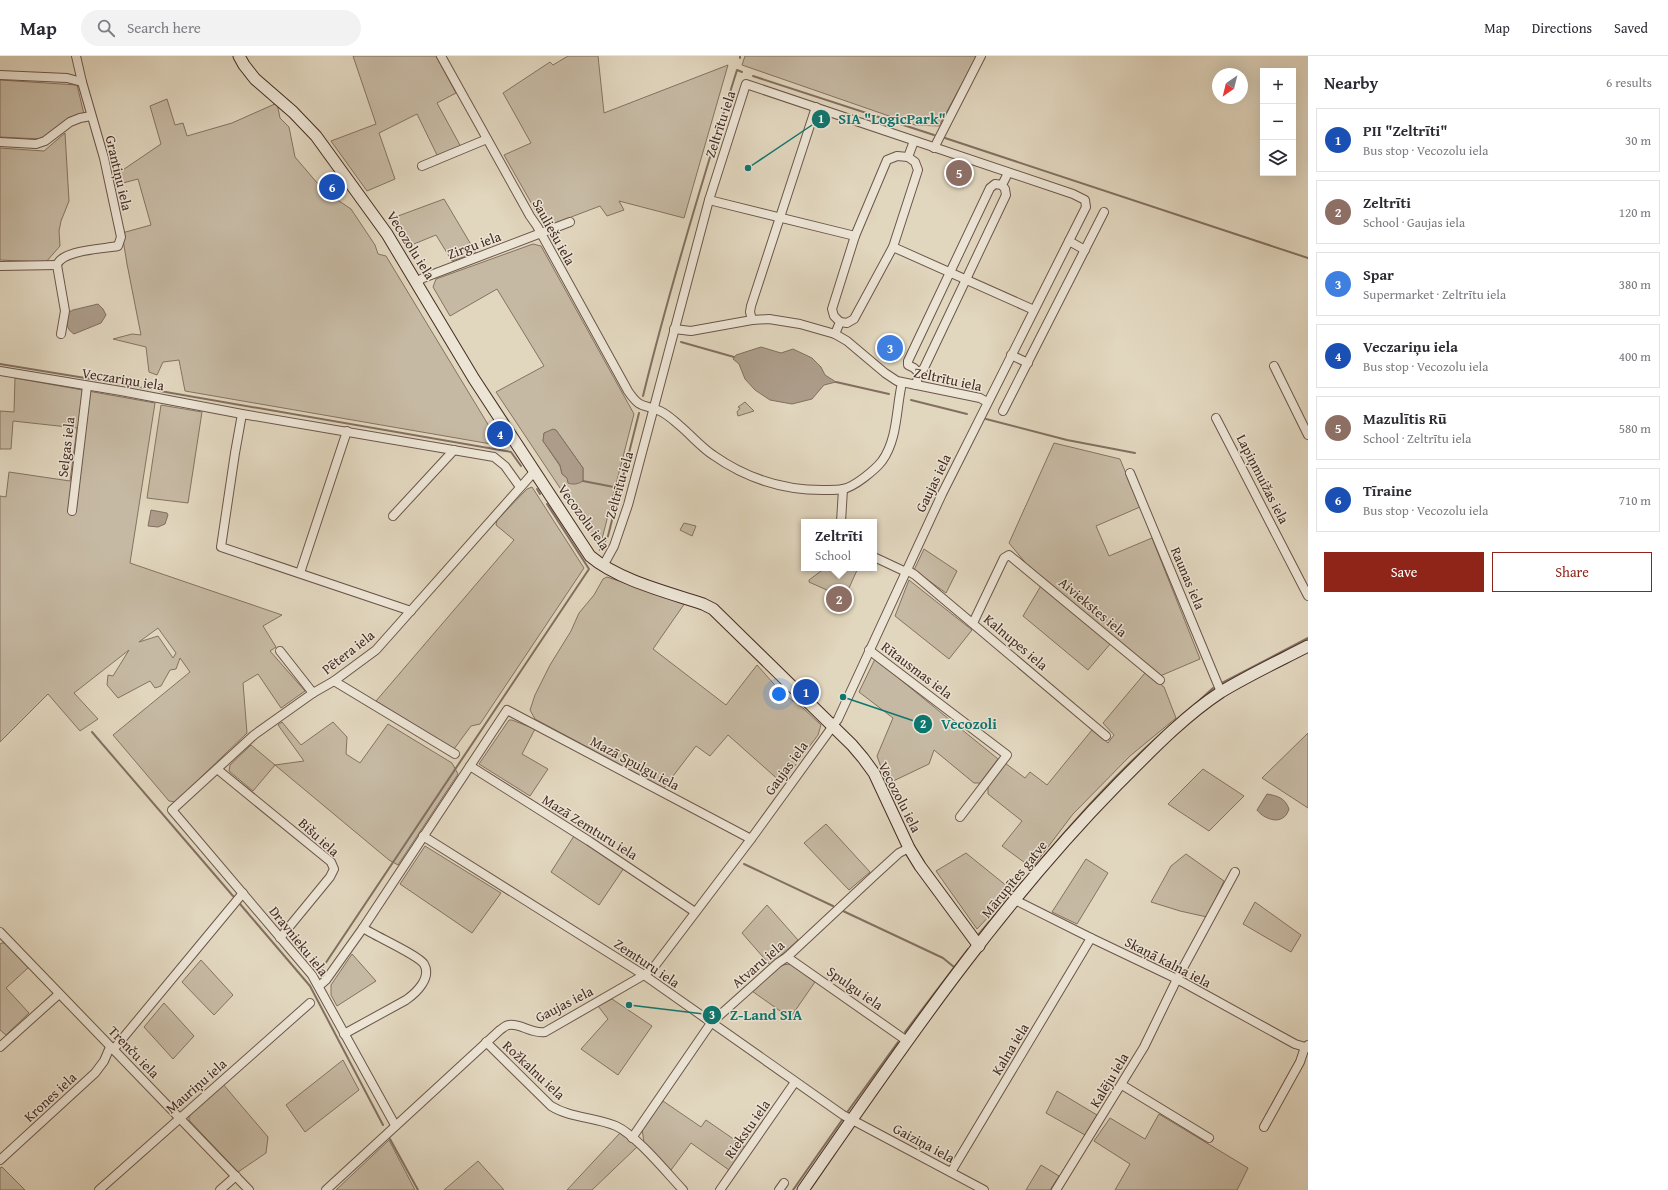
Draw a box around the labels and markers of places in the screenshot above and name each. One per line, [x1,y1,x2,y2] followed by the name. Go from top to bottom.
[811,106,954,133] callout: SIA "LogicPark"
[946,158,972,188] pin: 5
[319,172,345,202] pin: 6
[877,333,903,363] pin: 3
[487,419,513,449] pin: 4
[826,584,852,614] pin: 2
[793,677,819,707] pin: 1
[913,710,1005,737] callout: Vecozoli
[702,1001,811,1028] callout: Z-Land SIA

